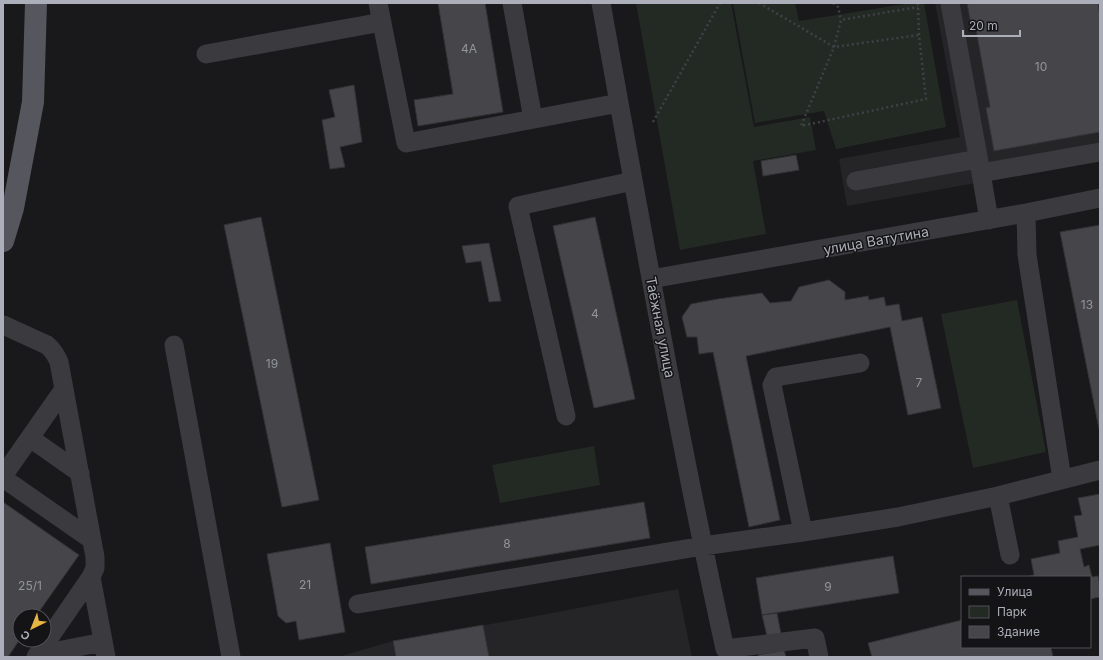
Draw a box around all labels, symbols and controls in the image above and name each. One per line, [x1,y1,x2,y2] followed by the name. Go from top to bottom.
[963,12,1020,38] scale bar
[969,18,998,33] text: 20 m
[461,41,477,56] house number: 4А
[1035,59,1047,74] house number: 10
[822,222,930,258] street label: улица Ватутина
[643,275,679,379] street label: Таёжная улица
[1081,297,1093,312] house number: 13
[591,306,599,321] house number: 4
[266,356,278,371] house number: 19
[916,375,923,390] house number: 7
[503,536,511,551] house number: 8
[961,576,1091,648] legend
[299,577,311,592] house number: 21
[18,578,42,593] house number: 25/1
[824,579,832,594] house number: 9
[997,584,1032,599] text: Улица
[997,604,1027,619] text: Парк
[12,608,52,648] north arrow
[997,624,1040,639] text: Здание
[17,627,33,643] text: С

